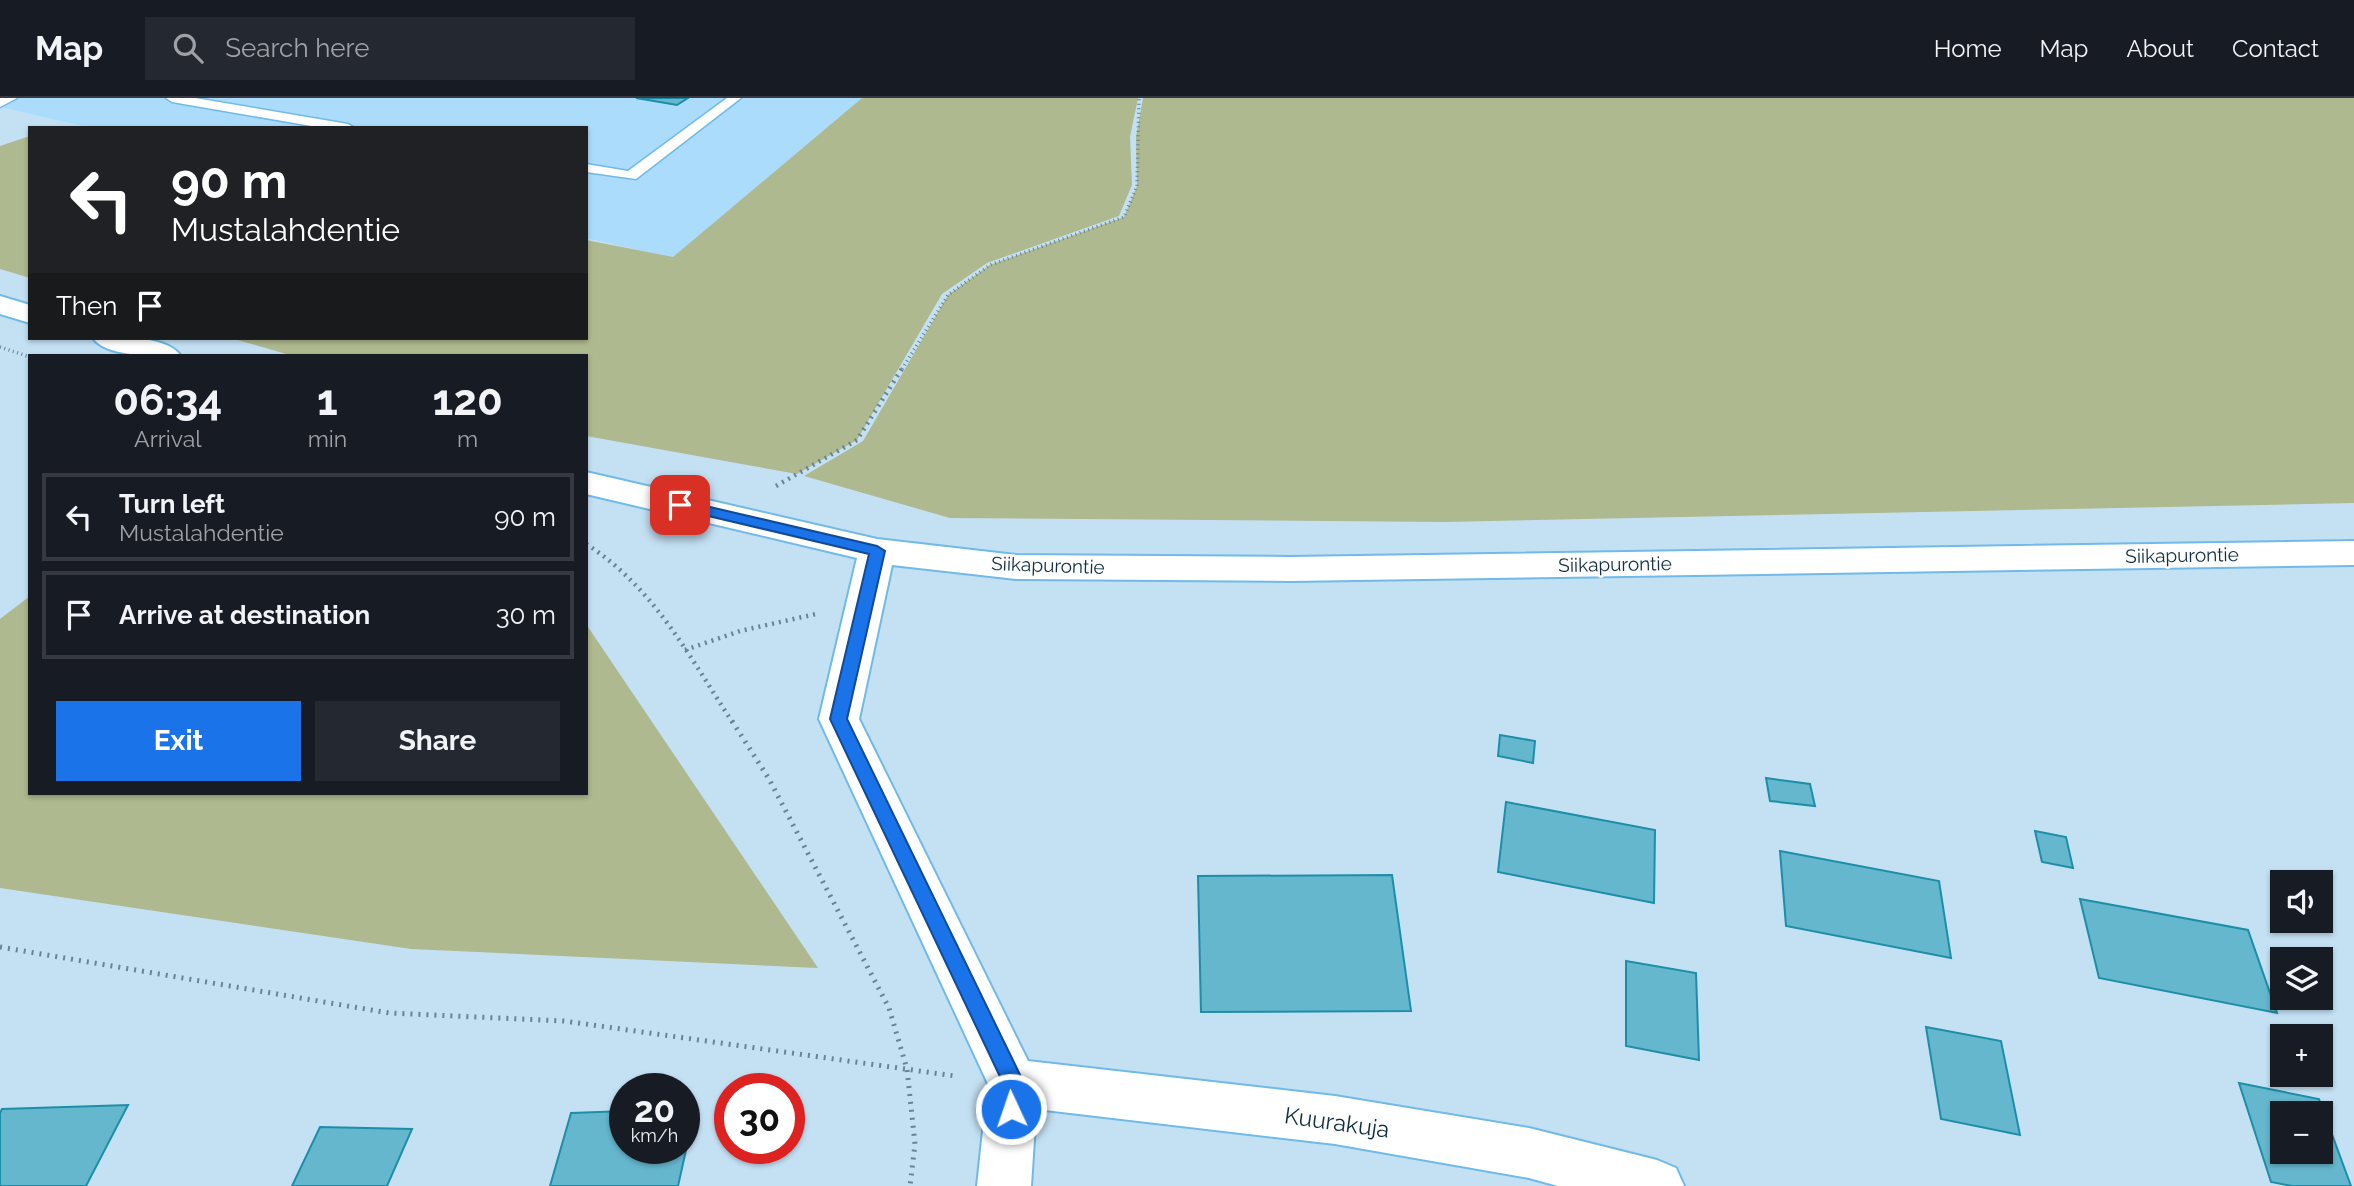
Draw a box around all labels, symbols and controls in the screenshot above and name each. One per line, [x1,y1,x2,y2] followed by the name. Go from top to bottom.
[145,17,635,80] search box
[35,29,103,68] text: Map
[169,29,207,67] icon: search
[225,33,370,63] text: Search here
[1934,34,2002,63] text: Home
[2040,34,2088,63] text: Map
[2126,34,2194,63] text: About
[2232,34,2319,63] text: Contact
[171,152,287,209] text: 90 m
[56,154,147,245] icon: left
[171,211,400,248] text: Mustalahdentie
[131,287,169,325] icon: arrive
[56,291,117,321] text: Then
[113,376,222,425] text: 06:34
[317,376,338,425] text: 1
[432,376,503,425] text: 120
[134,425,202,452] text: Arrival
[308,425,347,452] text: min
[457,425,478,452] text: m
[650,475,710,535] pin
[661,486,699,524] icon: arrive
[119,489,225,519] text: Turn left
[60,498,98,536] icon: left
[494,502,556,532] text: 90 m
[119,519,284,546] text: Mustalahdentie
[2125,543,2239,567] street label: Siikapurontie
[991,552,1105,578] street label: Siikapurontie
[1558,552,1672,576] street label: Siikapurontie
[60,596,98,634] icon: arrive
[119,600,370,630] text: Arrive at destination
[496,600,556,630] text: 30 m
[56,701,301,781] button: Exit
[315,701,560,781] button: Share
[2270,870,2333,1164] map controls
[2270,870,2333,933] button: sound
[2270,947,2333,1010] button: layers
[2270,1024,2333,1087] button: +
[974,1072,1048,1146] position arrow
[714,1073,805,1164] speed limit sign: 30
[634,1089,675,1130] text: 20
[1283,1101,1391,1143] street label: Kuurakuja
[2270,1101,2333,1164] button: −
[631,1125,678,1146] text: km/h

